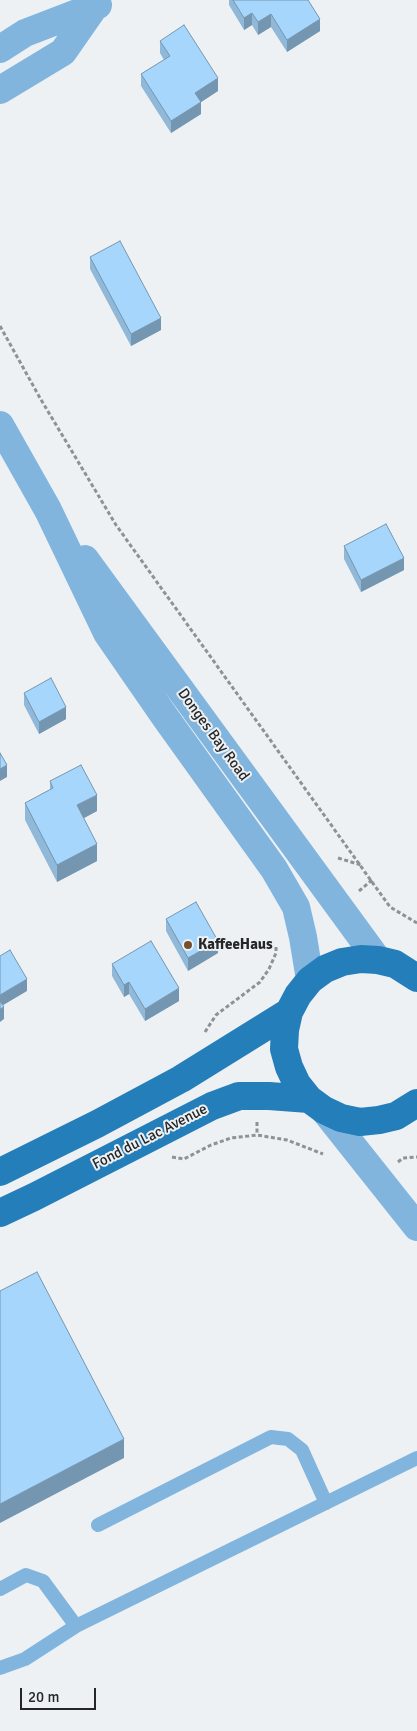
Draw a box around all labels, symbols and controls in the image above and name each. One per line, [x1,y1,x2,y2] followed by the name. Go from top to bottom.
[173,685,253,785] street label: Donges Bay Road
[198,936,273,954] place label: KaffeeHaus
[182,939,194,951] marker: KaffeeHaus
[90,1100,210,1174] street label: Fond du Lac Avenue
[22,1678,99,1710] scale bar
[28,1688,59,1706] text: 20 m

